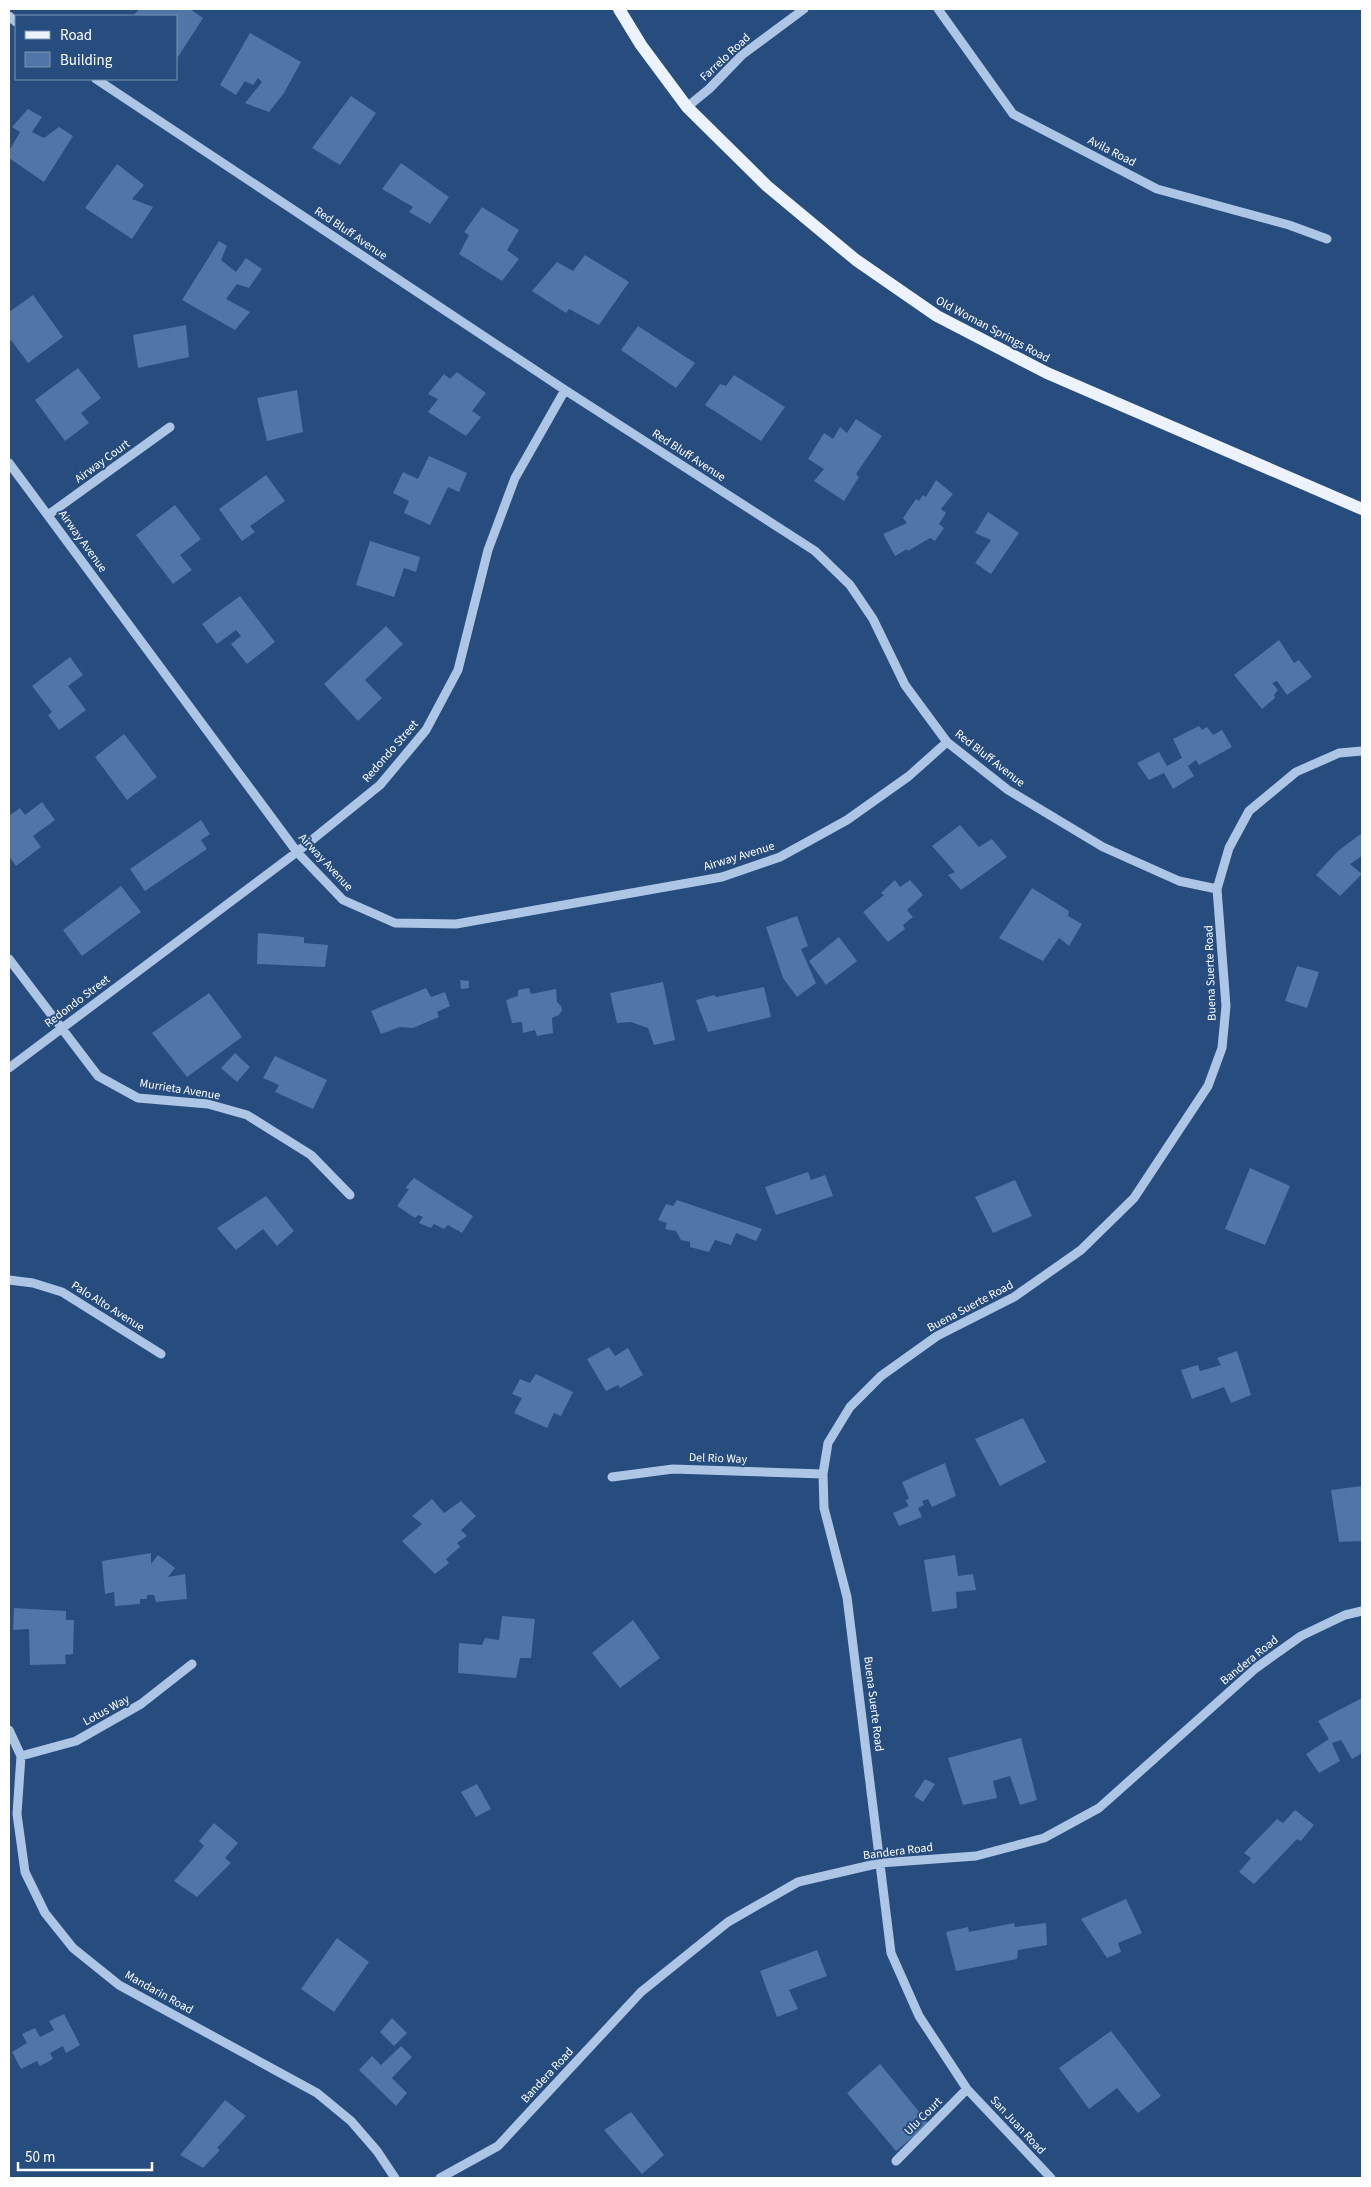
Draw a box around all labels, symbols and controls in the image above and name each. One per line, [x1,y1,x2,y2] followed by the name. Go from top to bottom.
[15,15,178,80] legend
[60,25,92,46] text: Road
[696,30,754,85] street label: Farrelo Road
[60,50,113,71] text: Building
[1085,132,1139,171] street label: Avila Road
[311,203,391,264] street label: Red Bluff Avenue
[933,292,1053,367] street label: Old Woman Springs Road
[649,425,729,486] street label: Red Bluff Avenue
[71,436,133,487] street label: Airway Court
[54,507,111,576] street label: Airway Avenue
[358,716,422,786] street label: Redondo Street
[951,726,1028,791] street label: Red Bluff Avenue
[294,830,357,895] street label: Airway Avenue
[702,838,777,875] street label: Airway Avenue
[1200,925,1221,1021] street label: Buena Suerte Road
[41,971,114,1032] street label: Redondo Street
[138,1075,222,1104] street label: Murrieta Avenue
[924,1276,1016,1336] street label: Buena Suerte Road
[68,1277,148,1336] street label: Palo Alto Avenue
[689,1449,748,1468] street label: Del Rio Way
[1217,1632,1282,1689] street label: Bandera Road
[859,1656,888,1753] street label: Buena Suerte Road
[80,1690,133,1730] street label: Lotus Way
[862,1839,934,1864] street label: Bandera Road
[121,1967,196,2018] street label: Mandarin Road
[517,2044,578,2107] street label: Bandera Road
[986,2092,1049,2158] street label: San Juan Road
[900,2093,946,2139] street label: Ulu Court
[18,2140,151,2172] scale bar
[25,2147,55,2168] text: 50 m

